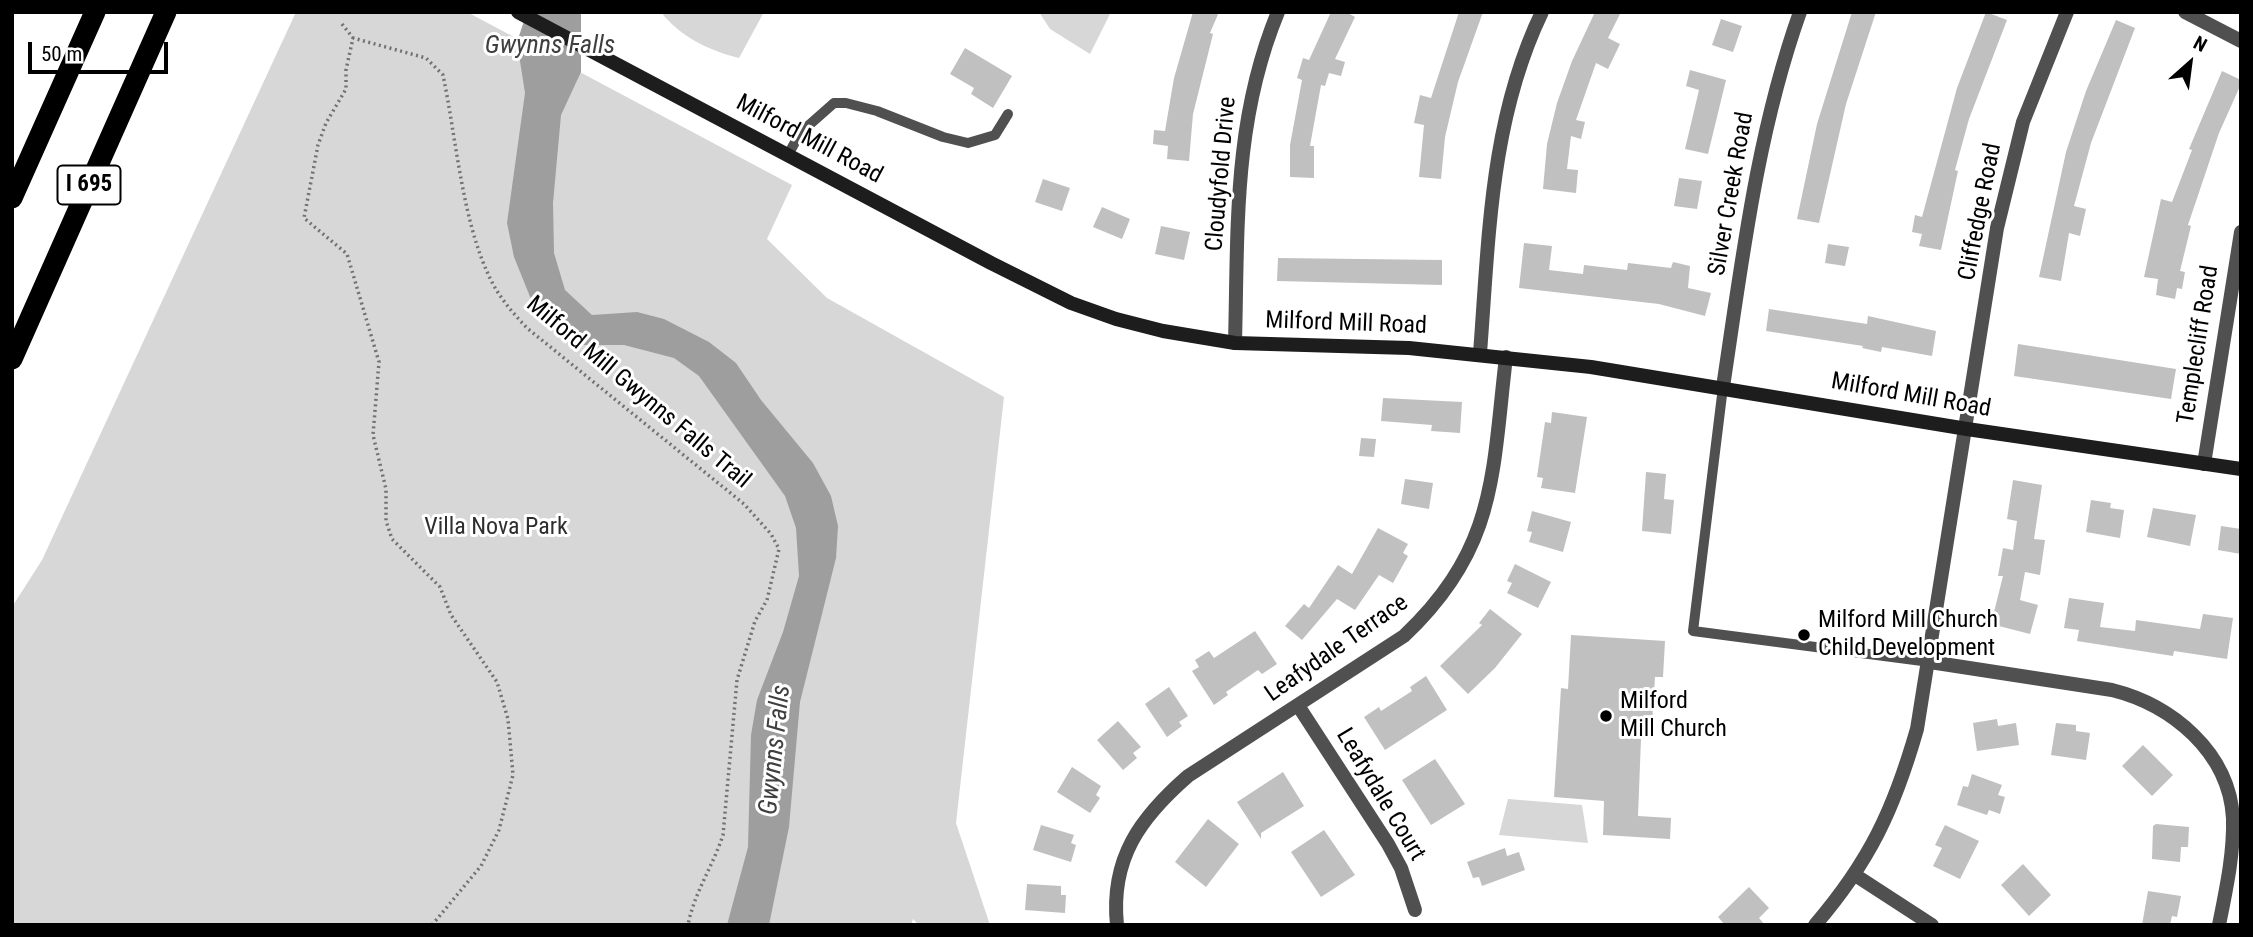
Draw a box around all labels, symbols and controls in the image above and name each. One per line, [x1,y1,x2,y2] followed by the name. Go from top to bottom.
[32,28,172,72] scale bar
[2155,28,2225,98] north arrow
[485,30,615,62] water label: Gwynns Falls
[2190,31,2211,57] text: N
[41,42,82,66] text: 50 m
[731,89,887,191] street label: Milford Mill Road
[1201,95,1243,253] street label: Cloudyfold Drive
[1703,110,1761,278] street label: Silver Creek Road
[1954,141,2008,283] street label: Cliffedge Road
[57,166,120,204] road number: I 695
[2172,264,2226,426] street label: Templecliff Road
[520,291,756,495] street label: Milford Mill Gwynns Falls Trail
[1265,307,1427,341] street label: Milford Mill Road
[1829,368,1993,424] street label: Milford Mill Road
[424,514,568,542] park label: Villa Nova Park
[1260,589,1414,709] street label: Leafydale Terrace
[1818,607,1998,663] place label: Milford Mill Church Child Development
[1796,627,1812,643] marker: Milford Mill Church Child Development
[754,683,798,817] water label: Gwynns Falls
[1620,688,1727,744] place label: Milford Mill Church
[1598,708,1614,724] marker: Milford Mill Church
[1329,724,1431,866] street label: Leafydale Court

